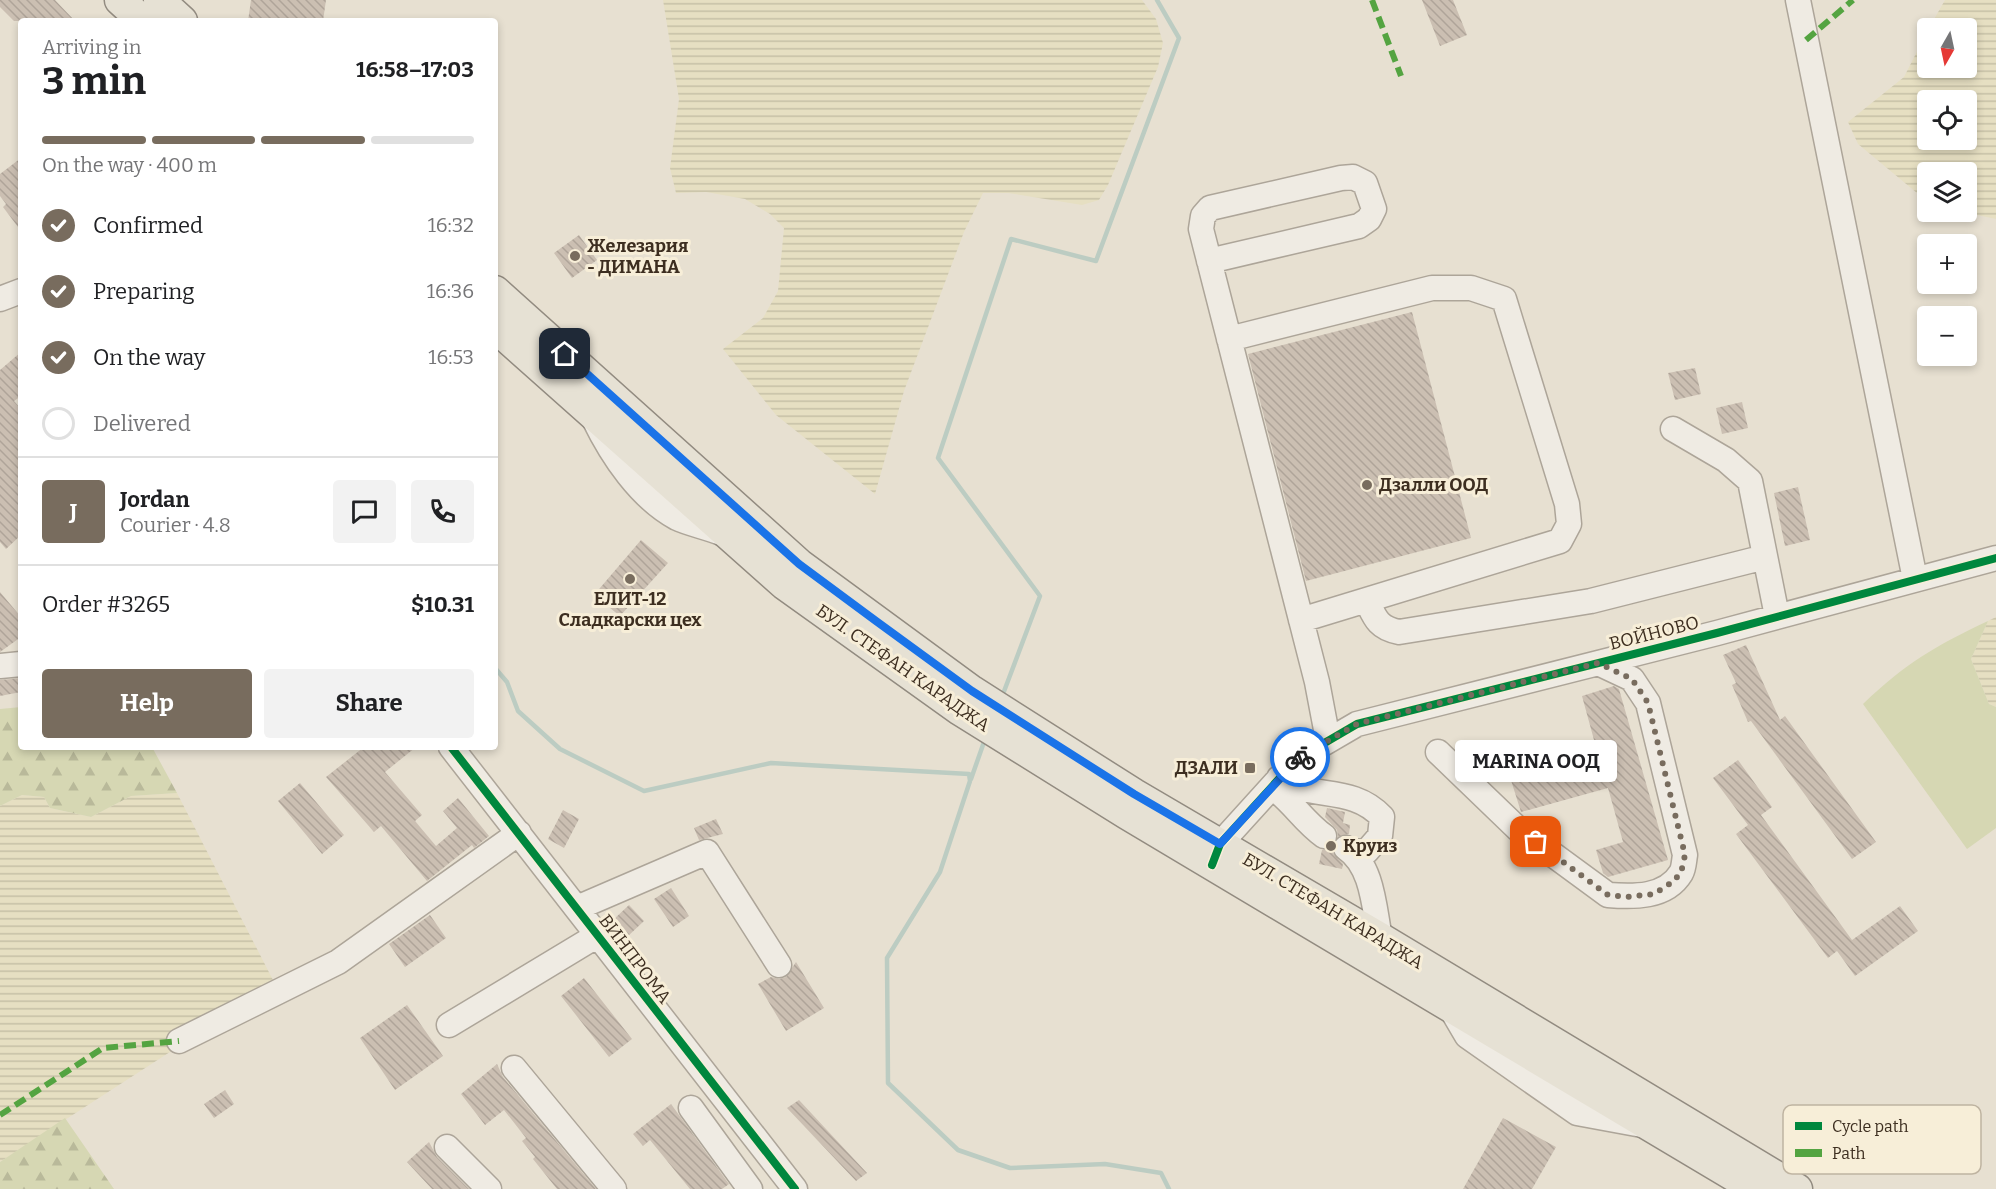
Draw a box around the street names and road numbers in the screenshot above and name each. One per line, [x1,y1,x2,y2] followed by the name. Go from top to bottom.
[812,600,994,737] street label: БУЛ. СТЕФАН КАРАДЖА
[1607,611,1701,655] street label: ВОЙНОВО
[1239,848,1428,974] street label: БУЛ. СТЕФАН КАРАДЖА
[594,910,676,1008] street label: ВИНПРОМА

